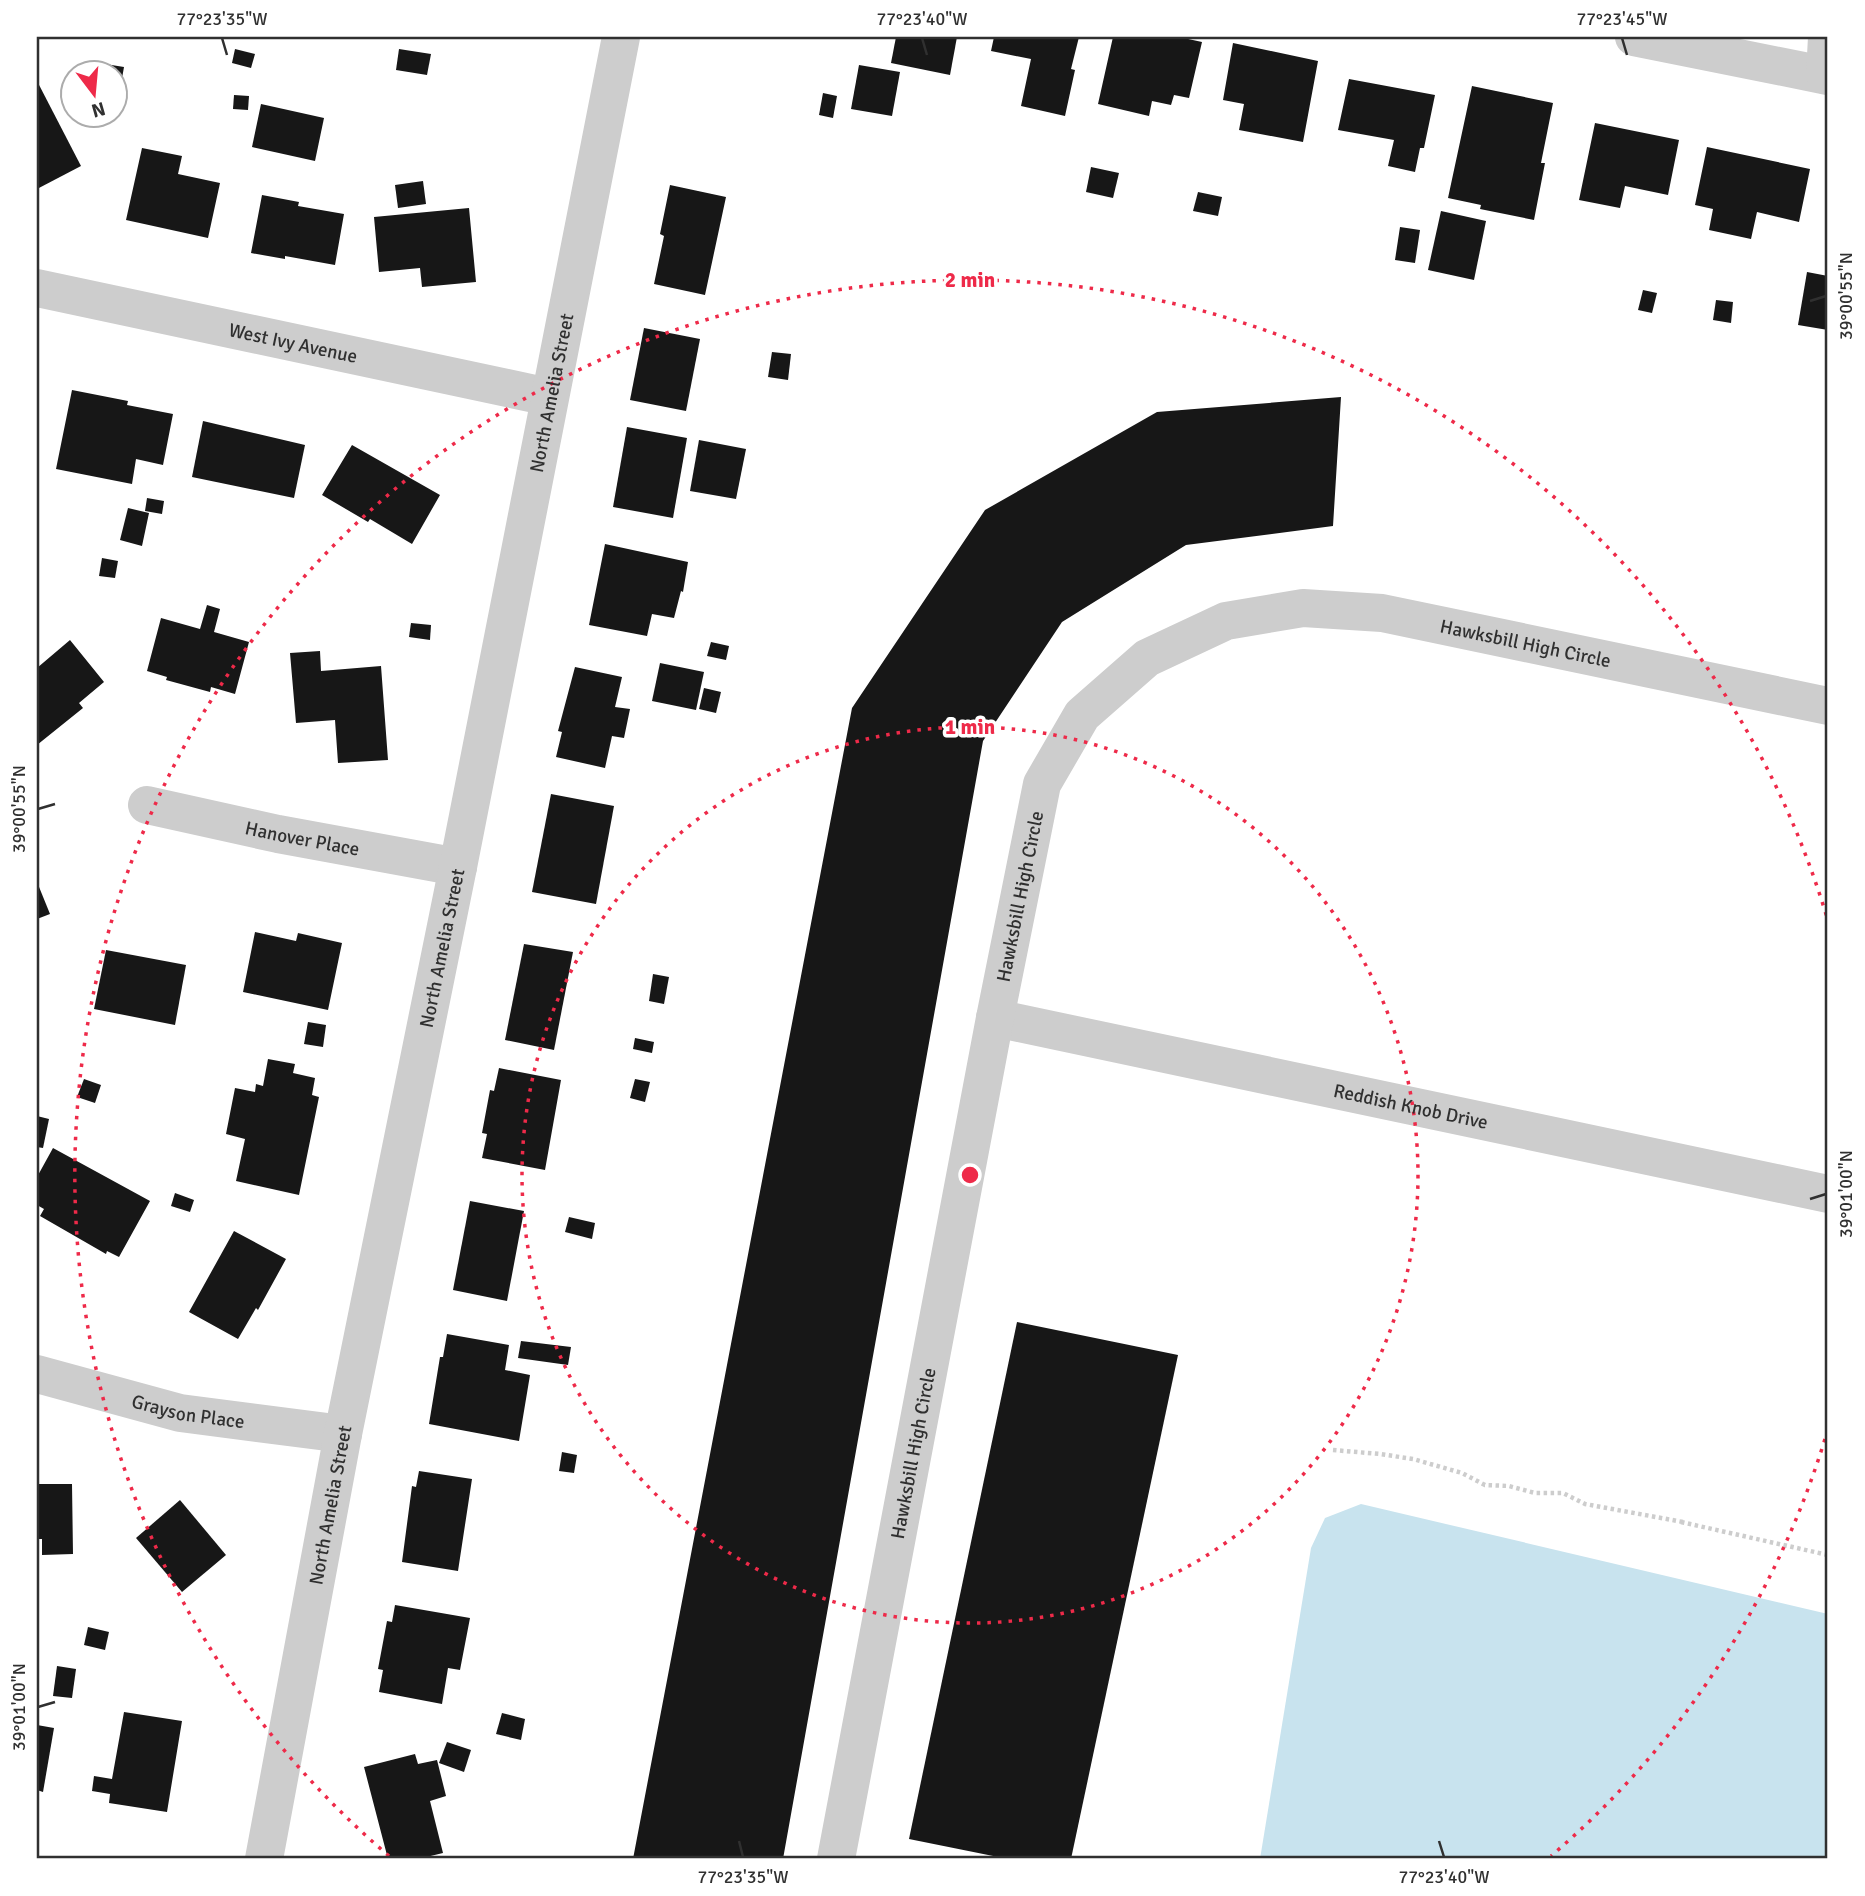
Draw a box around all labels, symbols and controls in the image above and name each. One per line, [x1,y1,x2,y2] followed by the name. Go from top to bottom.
[177,8,267,30] text: 77°23'35"W
[877,8,967,30] text: 77°23'40"W
[1577,8,1667,30] text: 77°23'45"W
[60,60,130,130] north arrow
[89,96,108,123] text: N
[1835,252,1857,340] text: 39°00'55"N
[945,267,995,293] text: 2 min
[525,311,580,475] street label: North Amelia Street
[227,318,360,369] street label: West Ivy Avenue
[1438,614,1613,673] street label: Hawksbill High Circle
[945,714,995,740] text: 1 min
[8,765,30,853] text: 39°00'55"N
[992,809,1049,984] street label: Hawksbill High Circle
[243,816,361,862] street label: Hanover Place
[415,866,470,1030] street label: North Amelia Street
[1331,1079,1490,1135] street label: Reddish Knob Drive
[1835,1150,1857,1238] text: 39°01'00"N
[958,1163,982,1187] centre of rings
[886,1366,942,1541] street label: Hawksbill High Circle
[129,1389,246,1434] street label: Grayson Place
[304,1423,358,1587] street label: North Amelia Street
[8,1663,30,1751] text: 39°01'00"N
[698,1866,788,1888] text: 77°23'35"W
[1399,1866,1489,1888] text: 77°23'40"W

